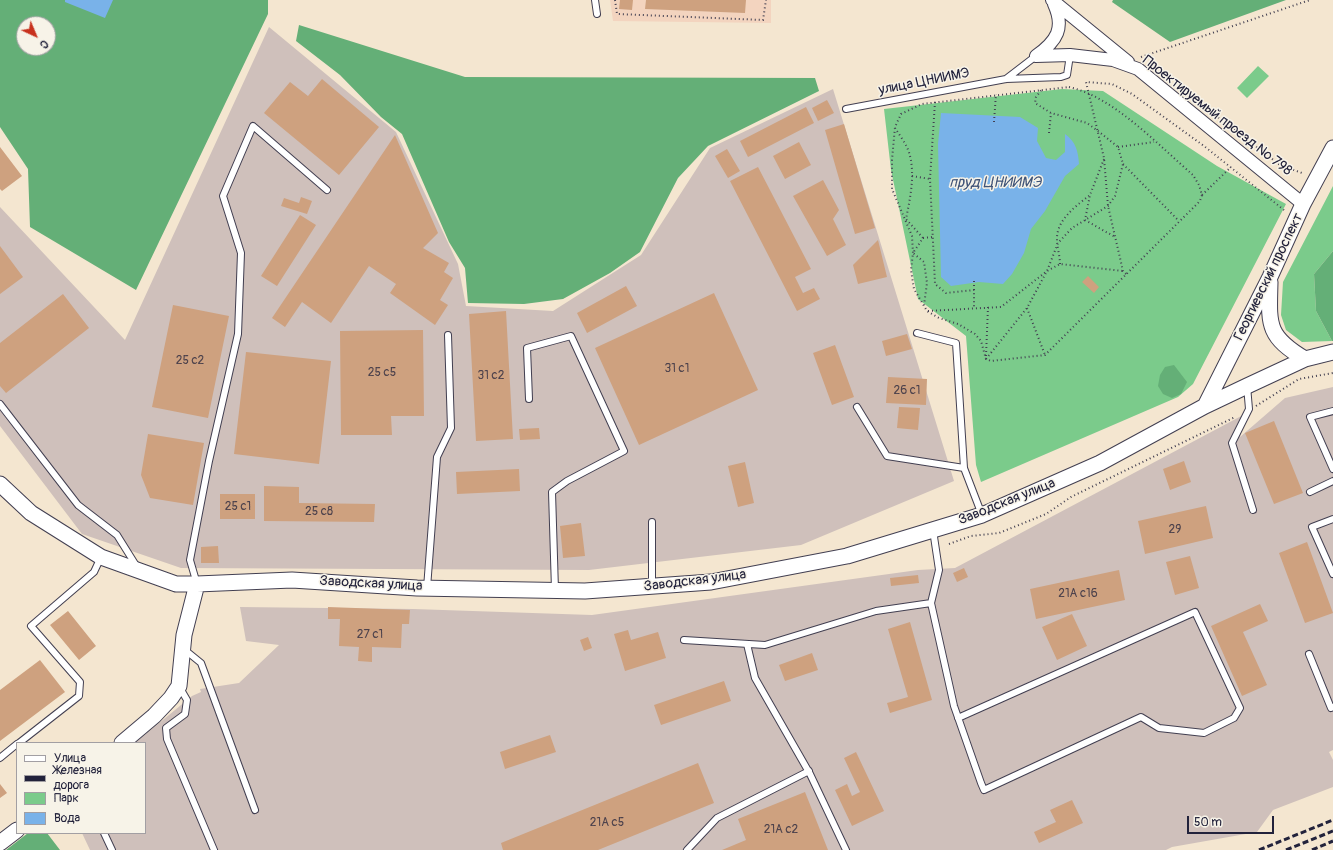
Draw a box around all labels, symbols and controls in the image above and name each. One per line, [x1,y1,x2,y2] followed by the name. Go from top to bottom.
[16,16,56,56] north arrow
[37,37,51,51] text: С
[1139,52,1295,180] street label: Проектируемый проезд № 798
[877,65,971,99] street label: улица ЦНИИМЭ
[949,174,1041,192] water label: пруд ЦНИИМЭ
[1231,211,1307,343] street label: Георгиевский проспект
[176,354,204,368] house number: 25 с2
[665,362,689,376] house number: 31 с1
[368,366,396,380] house number: 25 с5
[478,369,504,383] house number: 31 с2
[893,384,921,398] house number: 26 с1
[956,475,1058,529] street label: Заводская улица
[225,500,251,514] house number: 25 с1
[305,505,333,519] house number: 25 с8
[1169,523,1181,537] house number: 29
[643,566,747,596] street label: Заводская улица
[319,573,423,595] street label: Заводская улица
[1058,587,1098,601] house number: 21А с16
[357,628,383,642] house number: 27 с1
[16,742,146,834] legend
[54,751,86,766] text: Улица
[54,763,102,793] text: Железная дорога
[54,791,79,806] text: Парк
[1189,808,1276,834] scale bar
[54,811,80,826] text: Вода
[1194,815,1222,830] text: 50 m
[590,816,624,830] house number: 21А с5
[764,823,798,837] house number: 21А с2

